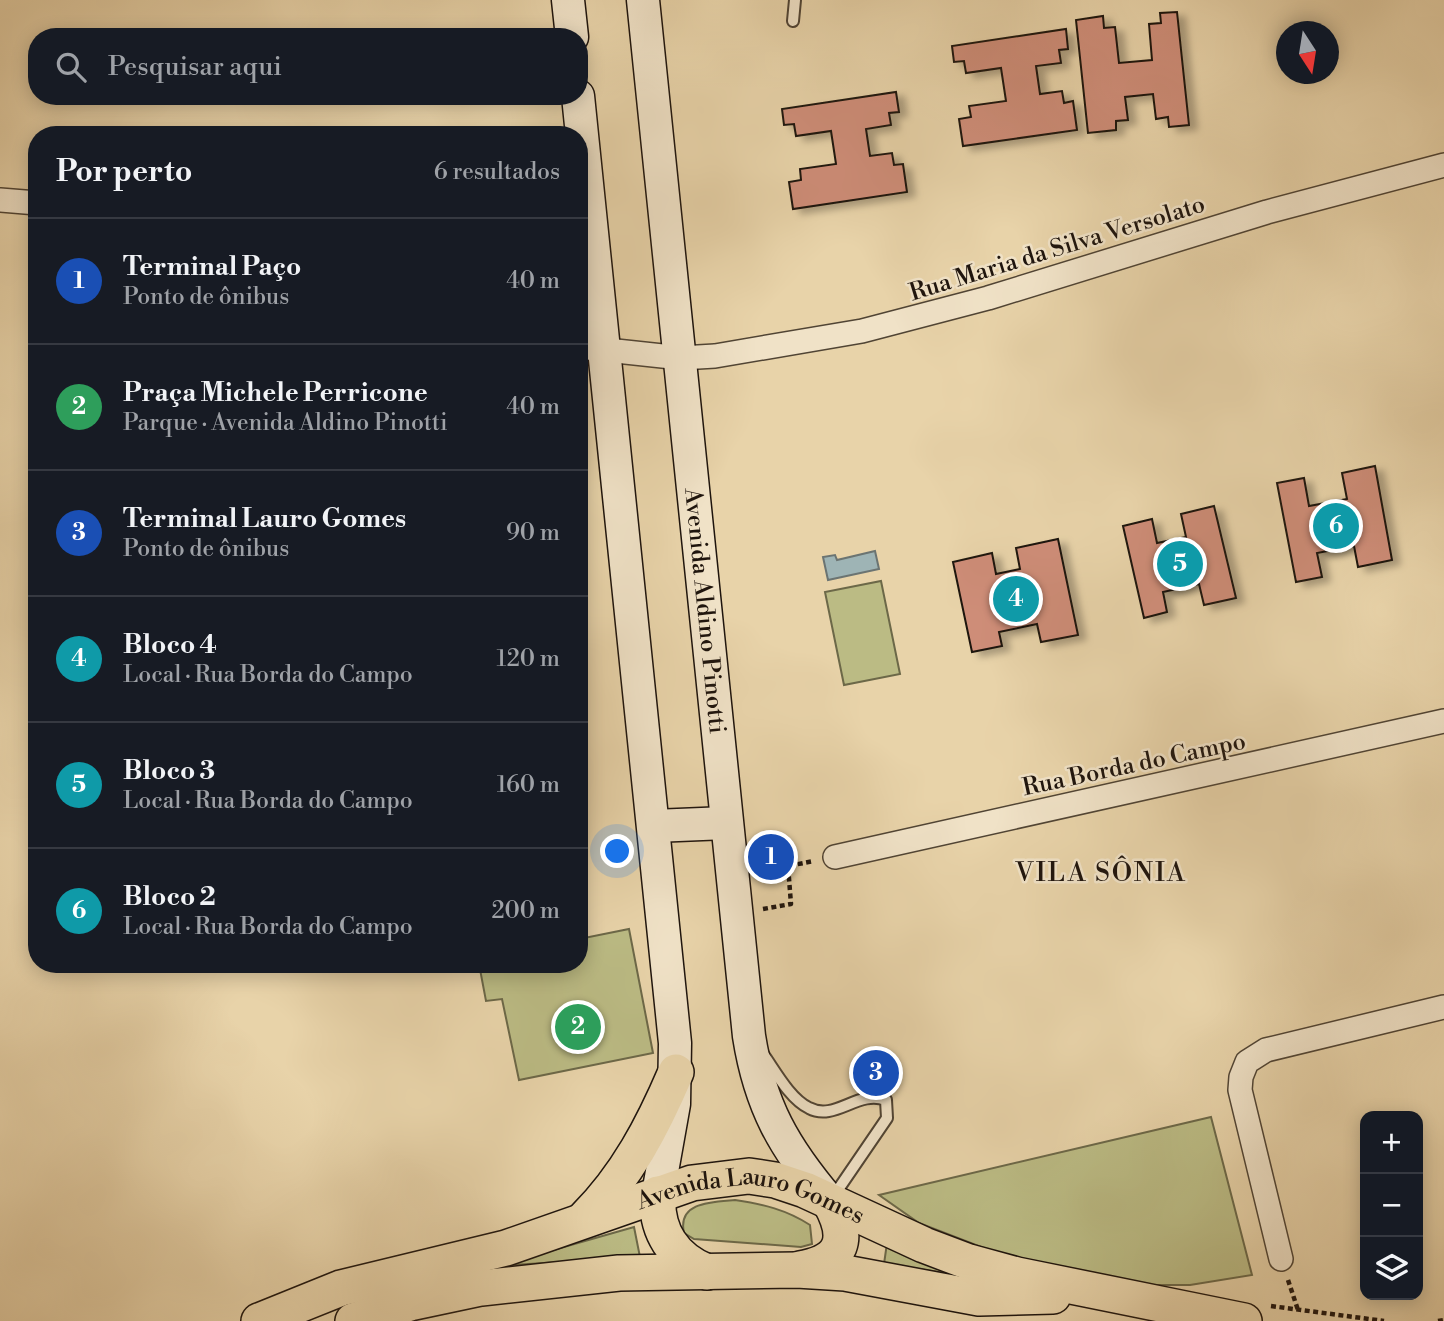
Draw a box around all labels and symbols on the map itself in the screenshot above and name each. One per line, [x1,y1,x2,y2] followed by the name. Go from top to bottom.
[1276,21,1339,84] north arrow
[906,190,1209,308] street label: Rua Maria da Silva Versolato
[677,486,732,735] street label: Avenida Aldino Pinotti
[1313,500,1359,552] pin: 6
[1157,538,1203,590] pin: 5
[993,573,1039,625] pin: 4
[1020,727,1249,803] street label: Rua Borda do Campo
[748,831,794,883] pin: 1
[600,834,634,868] your location
[1014,855,1187,889] district label: VILA SÔNIA
[555,1001,601,1053] pin: 2
[853,1047,899,1099] pin: 3
[632,1161,869,1231] street label: Avenida Lauro Gomes

